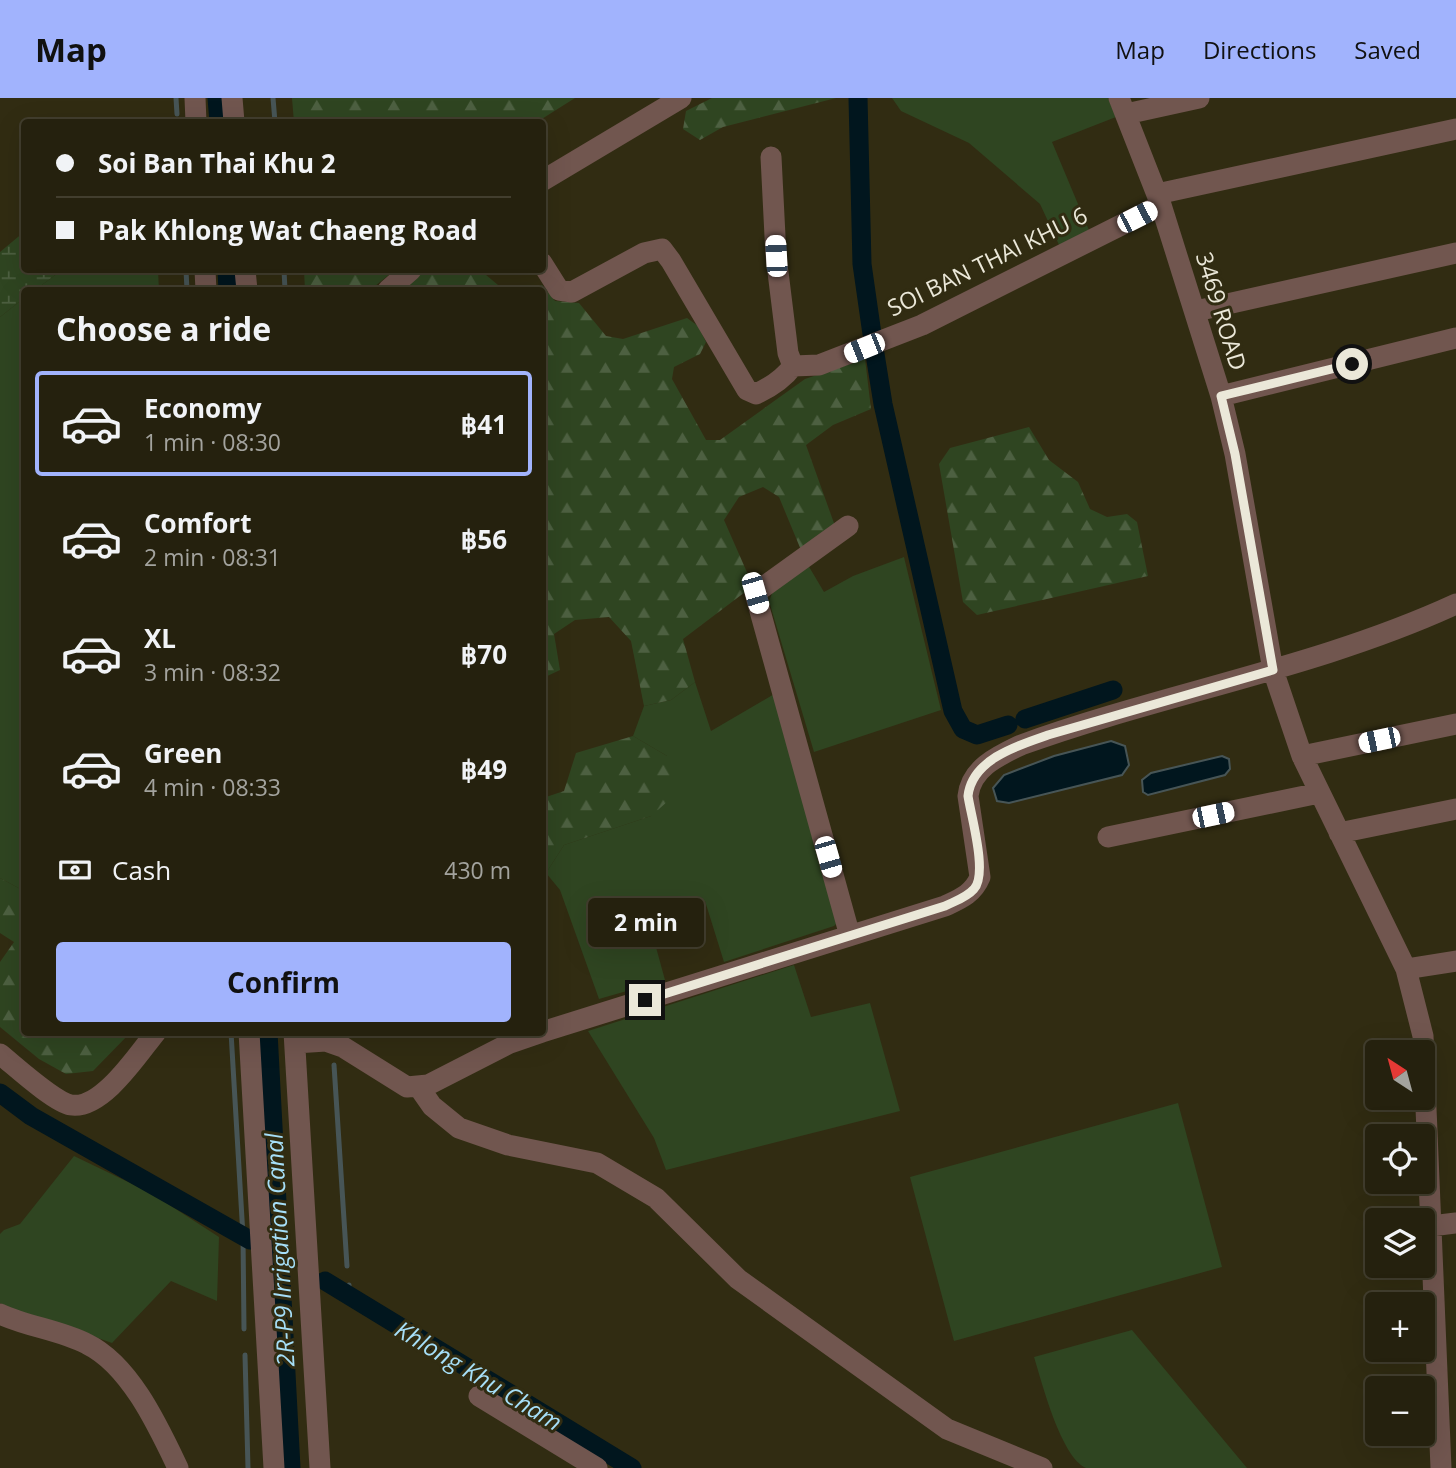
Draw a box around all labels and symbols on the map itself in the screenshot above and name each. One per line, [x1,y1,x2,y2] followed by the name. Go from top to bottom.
[1114,198,1161,236] car
[882,199,1092,323] street label: SOI BAN THAI KHU 6
[765,234,788,278] car
[1189,248,1255,374] street label: 3469 ROAD
[841,330,888,366] car
[1336,348,1368,380] route start
[740,570,771,616] car
[1357,725,1402,755] car
[1191,800,1236,830] car
[813,834,844,880] car
[587,898,703,948] callout: 2 min
[629,984,661,1016] route end
[1365,1040,1435,1110] north arrow
[256,1131,302,1368] water label: 2R-P9 Irrigation Canal
[389,1312,569,1438] water label: Khlong Khu Cham

